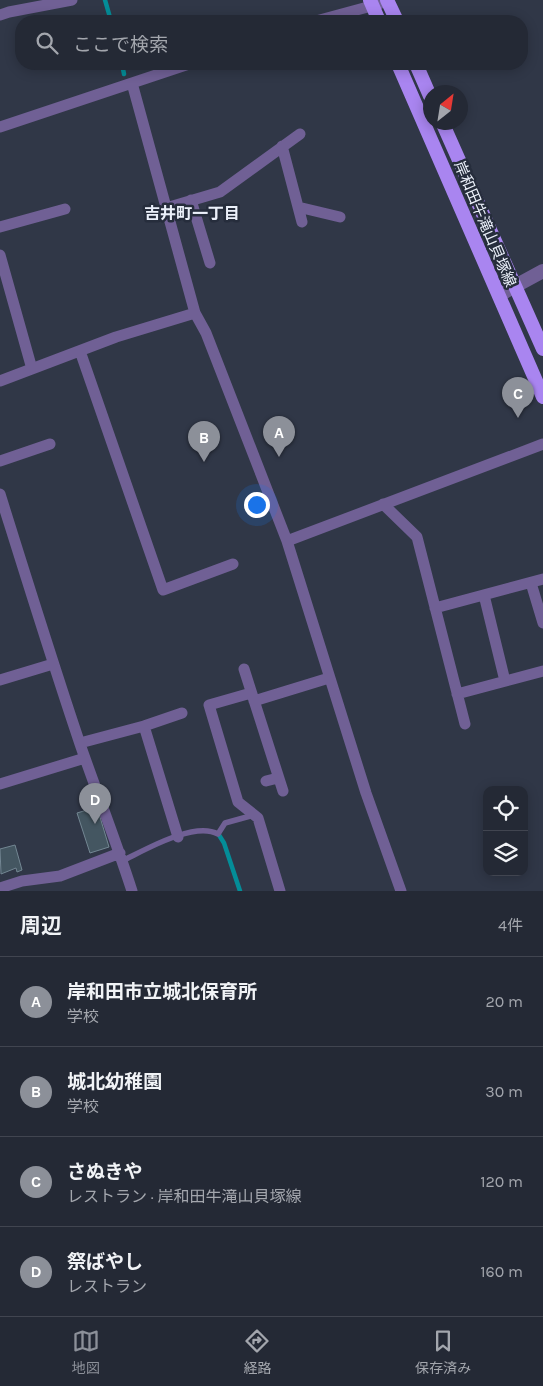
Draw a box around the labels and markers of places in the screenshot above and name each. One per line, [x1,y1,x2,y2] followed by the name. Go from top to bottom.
[502,377,534,418] pin: C
[263,416,295,457] pin: A
[188,421,220,462] pin: B
[79,783,111,824] pin: D

